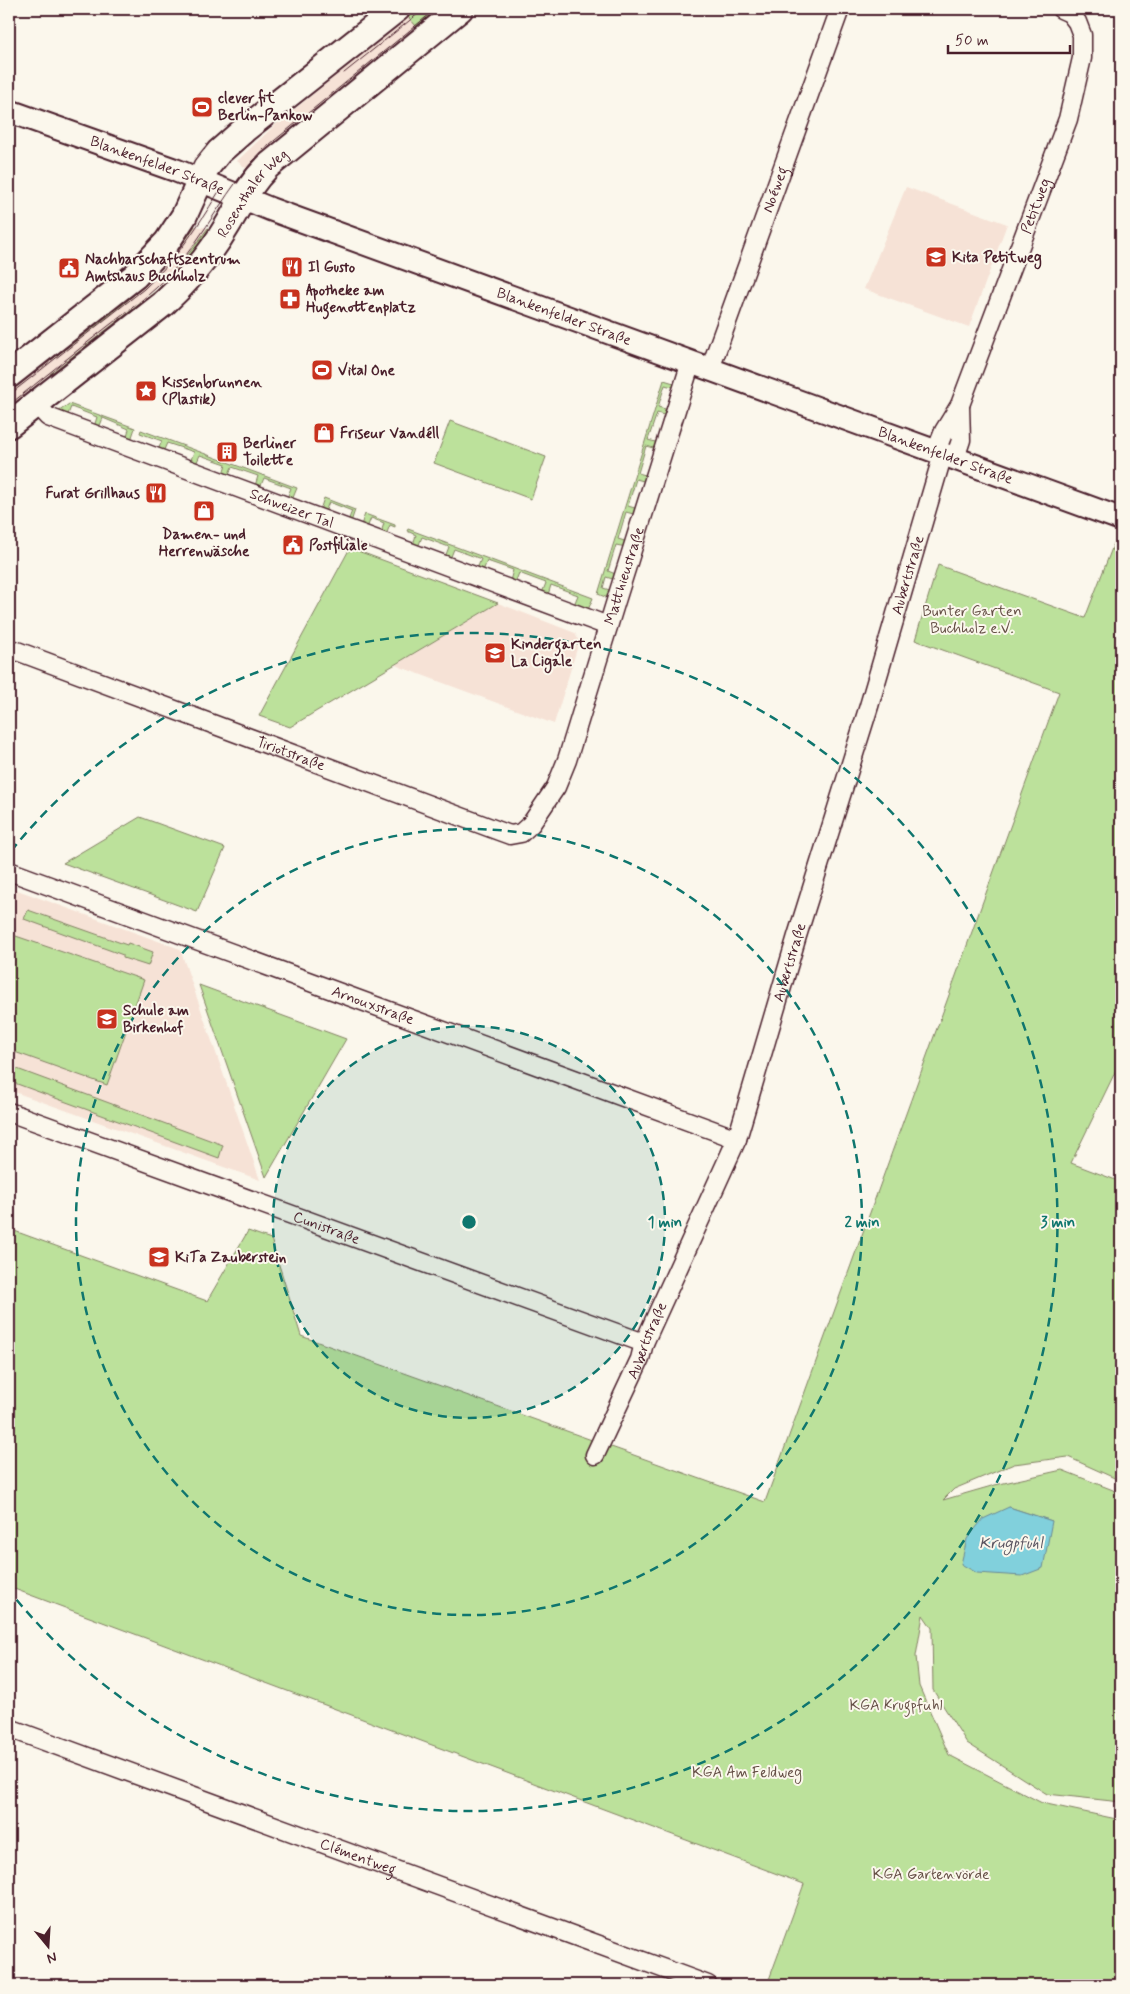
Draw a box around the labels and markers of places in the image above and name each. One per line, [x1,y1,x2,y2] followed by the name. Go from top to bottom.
[218,88,313,126] place label: clever fit Berlin-Pankow
[190,95,214,119] sports icon: clever fit Berlin-Pankow
[924,245,948,269] school or university icon: Kita Petitweg
[952,248,1042,270] place label: Kita Petitweg
[85,250,241,287] place label: Nachbarschaftszentrum Amtshaus Buchholz
[280,255,304,279] restaurant icon: Il Gusto
[57,256,81,280] public building icon: Nachbarschaftszentrum Amtshaus Buchholz
[308,258,356,278] place label: Il Gusto
[306,281,416,320] place label: Apotheke am Hugenottenplatz
[278,287,302,311] pharmacy icon: Apotheke am Hugenottenplatz
[310,358,334,382] sports icon: Vital One
[338,361,396,381] place label: Vital One
[162,373,262,410] place label: Kissenbrunnen (Plastik)
[134,379,158,403] place icon: Kissenbrunnen (Plastik)
[312,421,336,445] shop icon: Friseur Vandéll
[340,424,440,444] place label: Friseur Vandéll
[243,434,297,471] place label: Berliner Toilette
[215,440,239,464] building icon: Berliner Toilette
[144,481,168,505] restaurant icon: Furat Grillhaus
[45,484,140,504] place label: Furat Grillhaus
[192,499,216,523] shop icon: Damen- und Herrenwäsche
[159,525,250,562] place label: Damen- und Herrenwäsche
[281,533,305,557] public building icon: Postfiliale
[309,535,368,556] place label: Postfiliale
[511,635,602,674] place label: Kindergarten La Cigale
[483,641,507,665] school or university icon: Kindergarten La Cigale
[123,1001,189,1038] place label: Schule am Birkenhof
[95,1007,119,1031] school or university icon: Schule am Birkenhof
[460,1213,478,1231] centre of rings
[147,1245,171,1269] school or university icon: KiTa Zauberstein
[175,1248,287,1268] place label: KiTa Zauberstein

